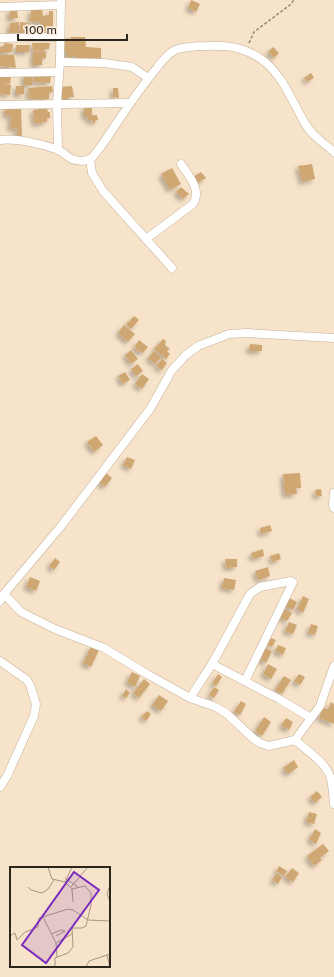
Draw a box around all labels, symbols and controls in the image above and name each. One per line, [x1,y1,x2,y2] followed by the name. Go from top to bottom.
[18,16,127,42] scale bar
[24,23,57,37] text: 100 m
[10,867,110,967] inset map

